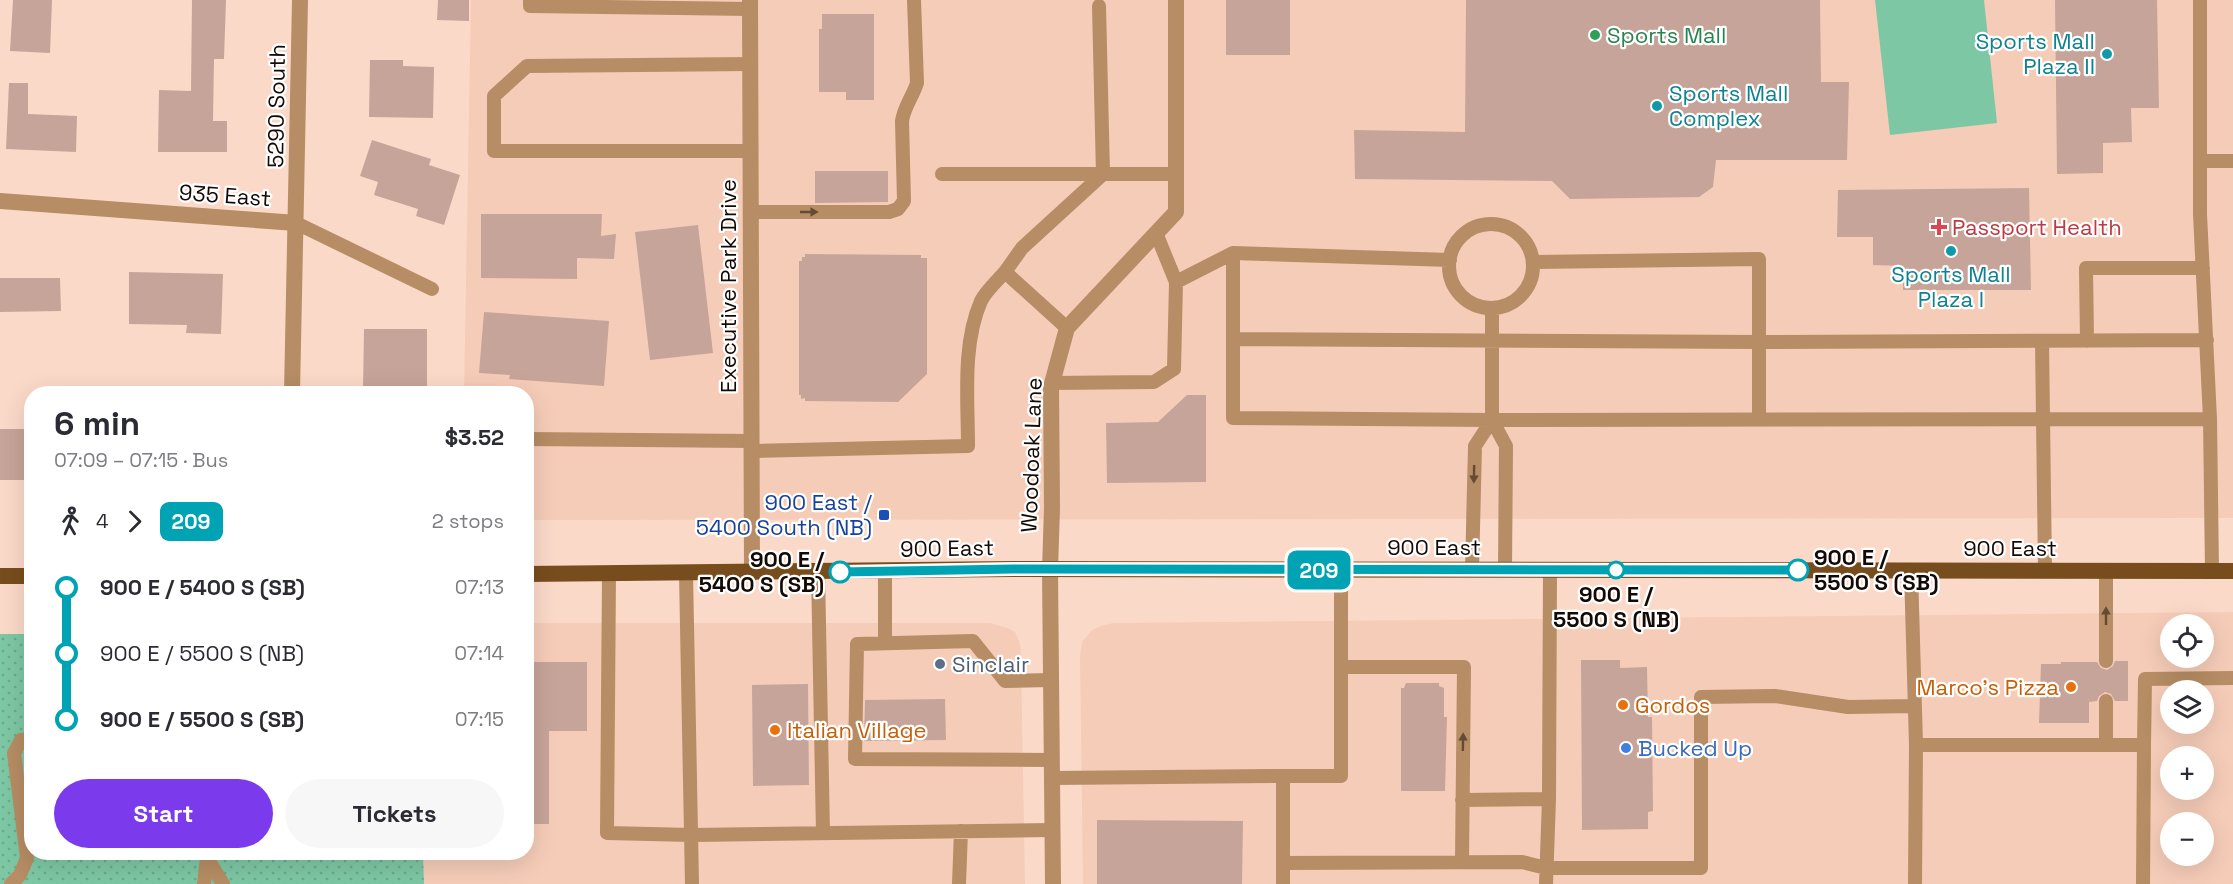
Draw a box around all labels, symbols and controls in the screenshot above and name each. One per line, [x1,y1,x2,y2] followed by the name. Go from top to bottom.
[1607,21,1726,49] place label: Sports Mall
[1976,27,2095,80] place label: Sports Mall Plaza II
[1588,28,1602,42] marker: Sports Mall
[261,44,291,168] street label: 5290 South
[2100,47,2114,61] marker: Sports Mall Plaza II
[1669,79,1788,132] place label: Sports Mall Complex
[1650,99,1664,113] marker: Sports Mall Complex
[178,178,272,212] street label: 935 East
[714,179,742,393] street label: Executive Park Drive
[800,207,819,217] one-way arrow
[1952,213,2122,241] place label: Passport Health
[1930,218,1948,236] marker: Passport Health
[1944,244,1958,258] marker: Sports Mall Plaza I
[1891,260,2011,313] place label: Sports Mall Plaza I
[1014,377,1048,533] street label: Woodoak Lane
[54,403,140,445] text: 6 min
[445,423,504,451] text: $3.52
[54,447,228,473] text: 07:09 – 07:15 · Bus
[1469,464,1479,483] one-way arrow
[696,488,873,541] place label: 900 East / 5400 South (NB)
[54,505,87,538] icon: walk
[118,505,151,538] icon: forward
[96,508,109,534] text: 4
[172,508,211,535] text: 209
[432,508,504,534] text: 2 stops
[877,508,891,522] marker: 900 East / 5400 South (NB)
[900,533,994,563] street label: 900 East
[1387,533,1481,561] street label: 900 East
[1963,534,2057,562] street label: 900 East
[1814,543,1939,596] place label: 900 E / 5500 S (SB)
[699,545,824,598] place label: 900 E / 5400 S (SB)
[1284,550,1354,590] line badge: 209
[1299,557,1339,584] text: 209
[1787,559,1809,581] marker: 900 E / 5500 S (SB)
[829,561,851,583] marker: 900 E / 5400 S (SB)
[1607,561,1625,579] marker: 900 E / 5500 S (NB)
[100,573,305,601] text: 900 E / 5400 S (SB)
[455,574,504,600] text: 07:13
[1553,580,1679,633] place label: 900 E / 5500 S (NB)
[2101,606,2111,625] one-way arrow
[2160,614,2214,866] map controls
[2160,614,2214,668] button: locate
[100,639,304,667] text: 900 E / 5500 S (NB)
[454,640,504,666] text: 07:14
[952,650,1029,678] place label: Sinclair
[933,657,947,671] marker: Sinclair
[1917,673,2059,701] place label: Marco's Pizza
[2064,680,2078,694] marker: Marco's Pizza
[2160,680,2214,734] button: layers
[1635,691,1710,719] place label: Gordos
[1616,698,1630,712] marker: Gordos
[100,705,304,733] text: 900 E / 5500 S (SB)
[455,706,504,732] text: 07:15
[787,716,927,744] place label: Italian Village
[768,723,782,737] marker: Italian Village
[1458,732,1468,751] one-way arrow
[1638,734,1752,762] place label: Bucked Up
[1619,741,1633,755] marker: Bucked Up
[2160,746,2214,800] button: +
[54,779,273,848] button: Start
[285,779,504,848] button: Tickets
[2160,812,2214,866] button: −

